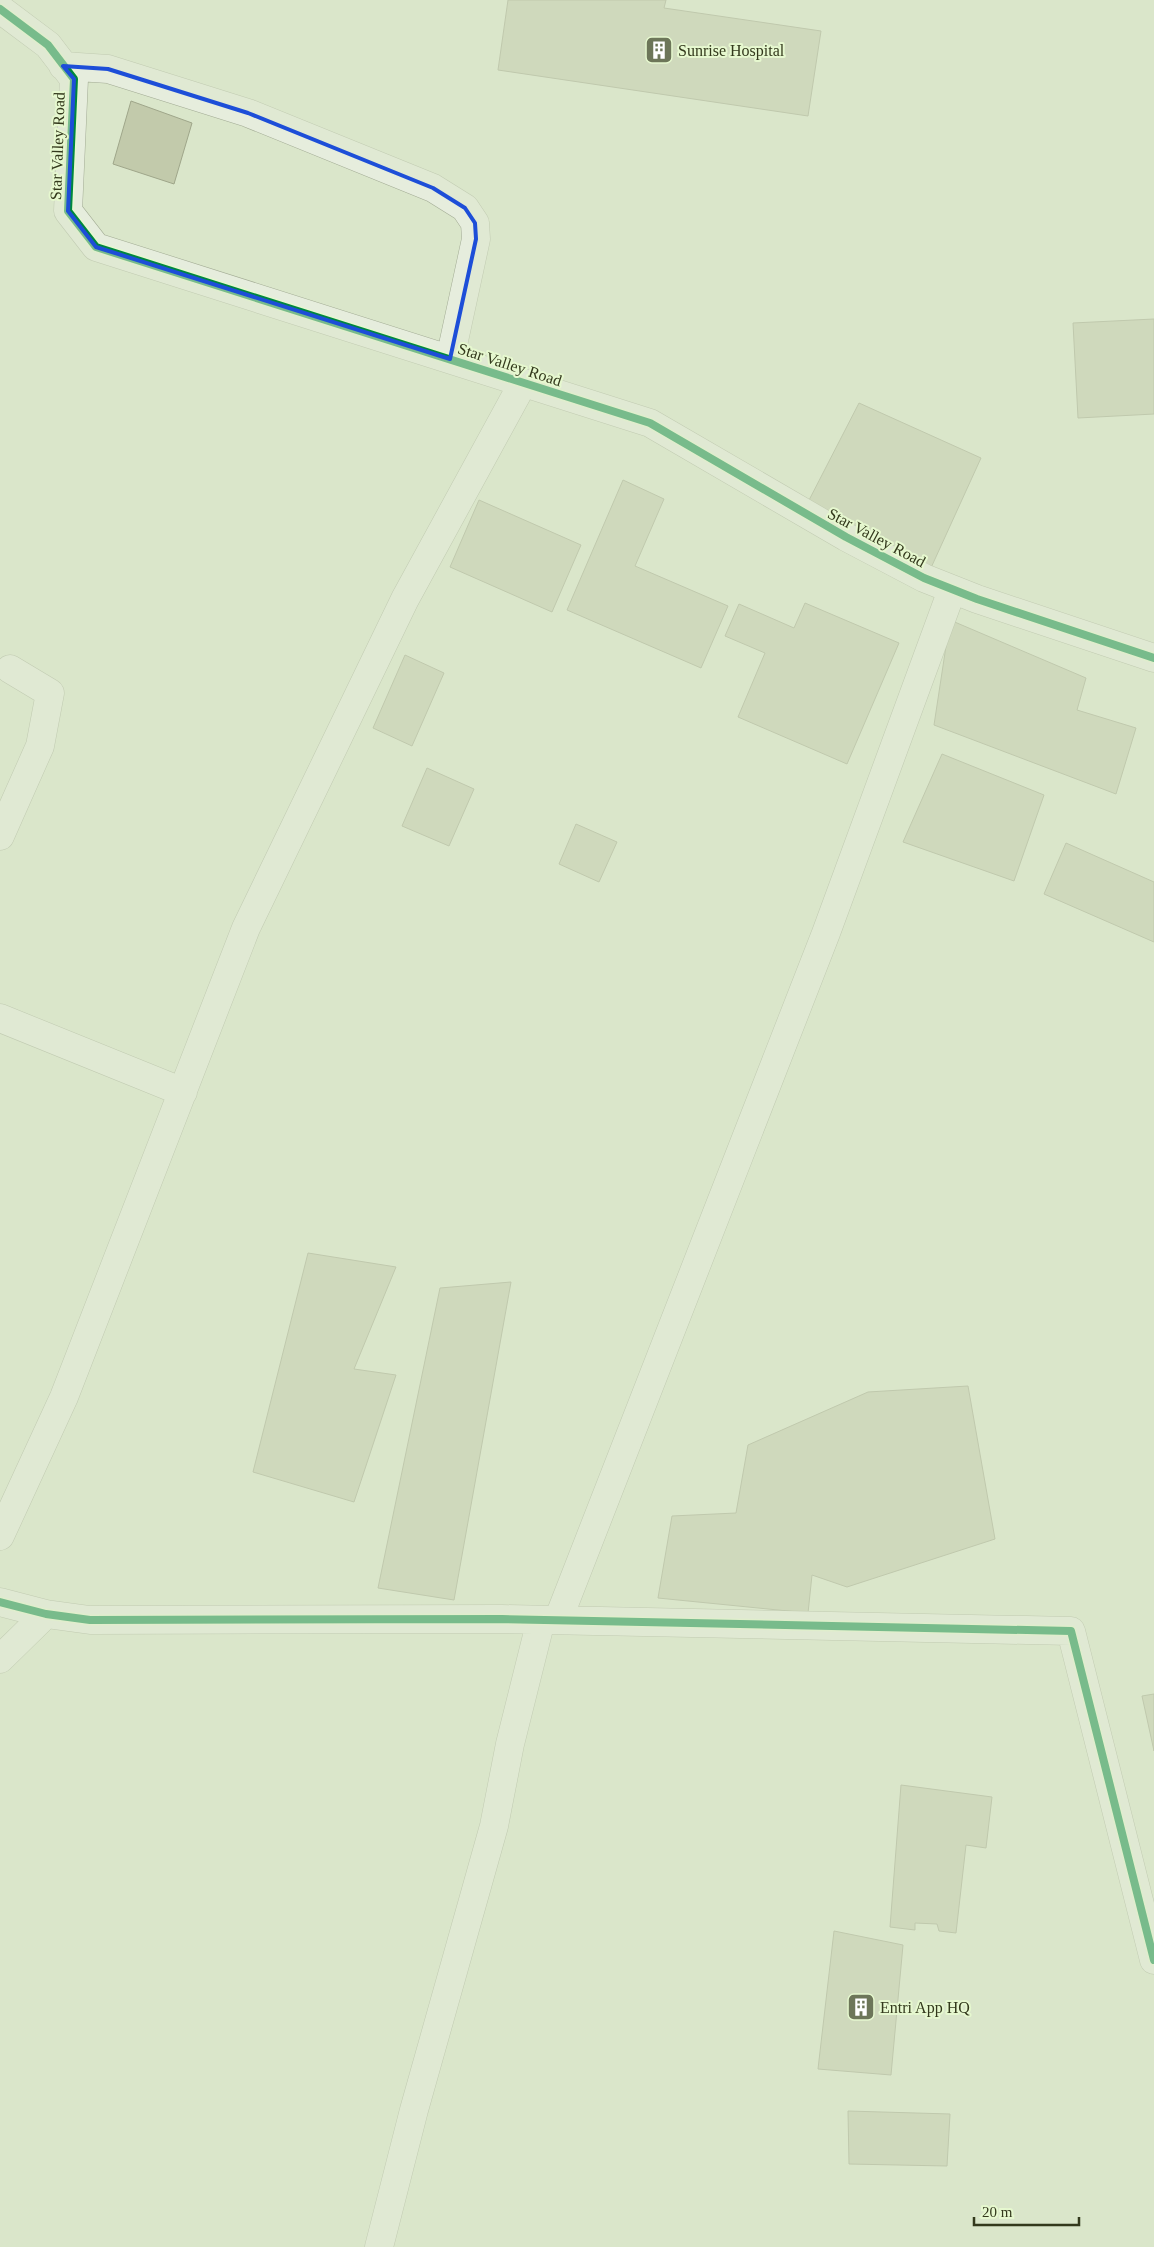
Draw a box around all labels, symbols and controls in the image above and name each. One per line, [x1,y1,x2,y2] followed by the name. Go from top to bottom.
[644,35,674,65] building icon: Sunrise Hospital
[678,42,785,60] place label: Sunrise Hospital
[47,92,69,200] street label: Star Valley Road
[455,340,564,390] street label: Star Valley Road
[825,505,928,571] street label: Star Valley Road
[846,1992,876,2022] building icon: Entri App HQ
[880,1999,970,2017] place label: Entri App HQ
[974,2194,1079,2226] scale bar
[982,2204,1013,2220] text: 20 m

